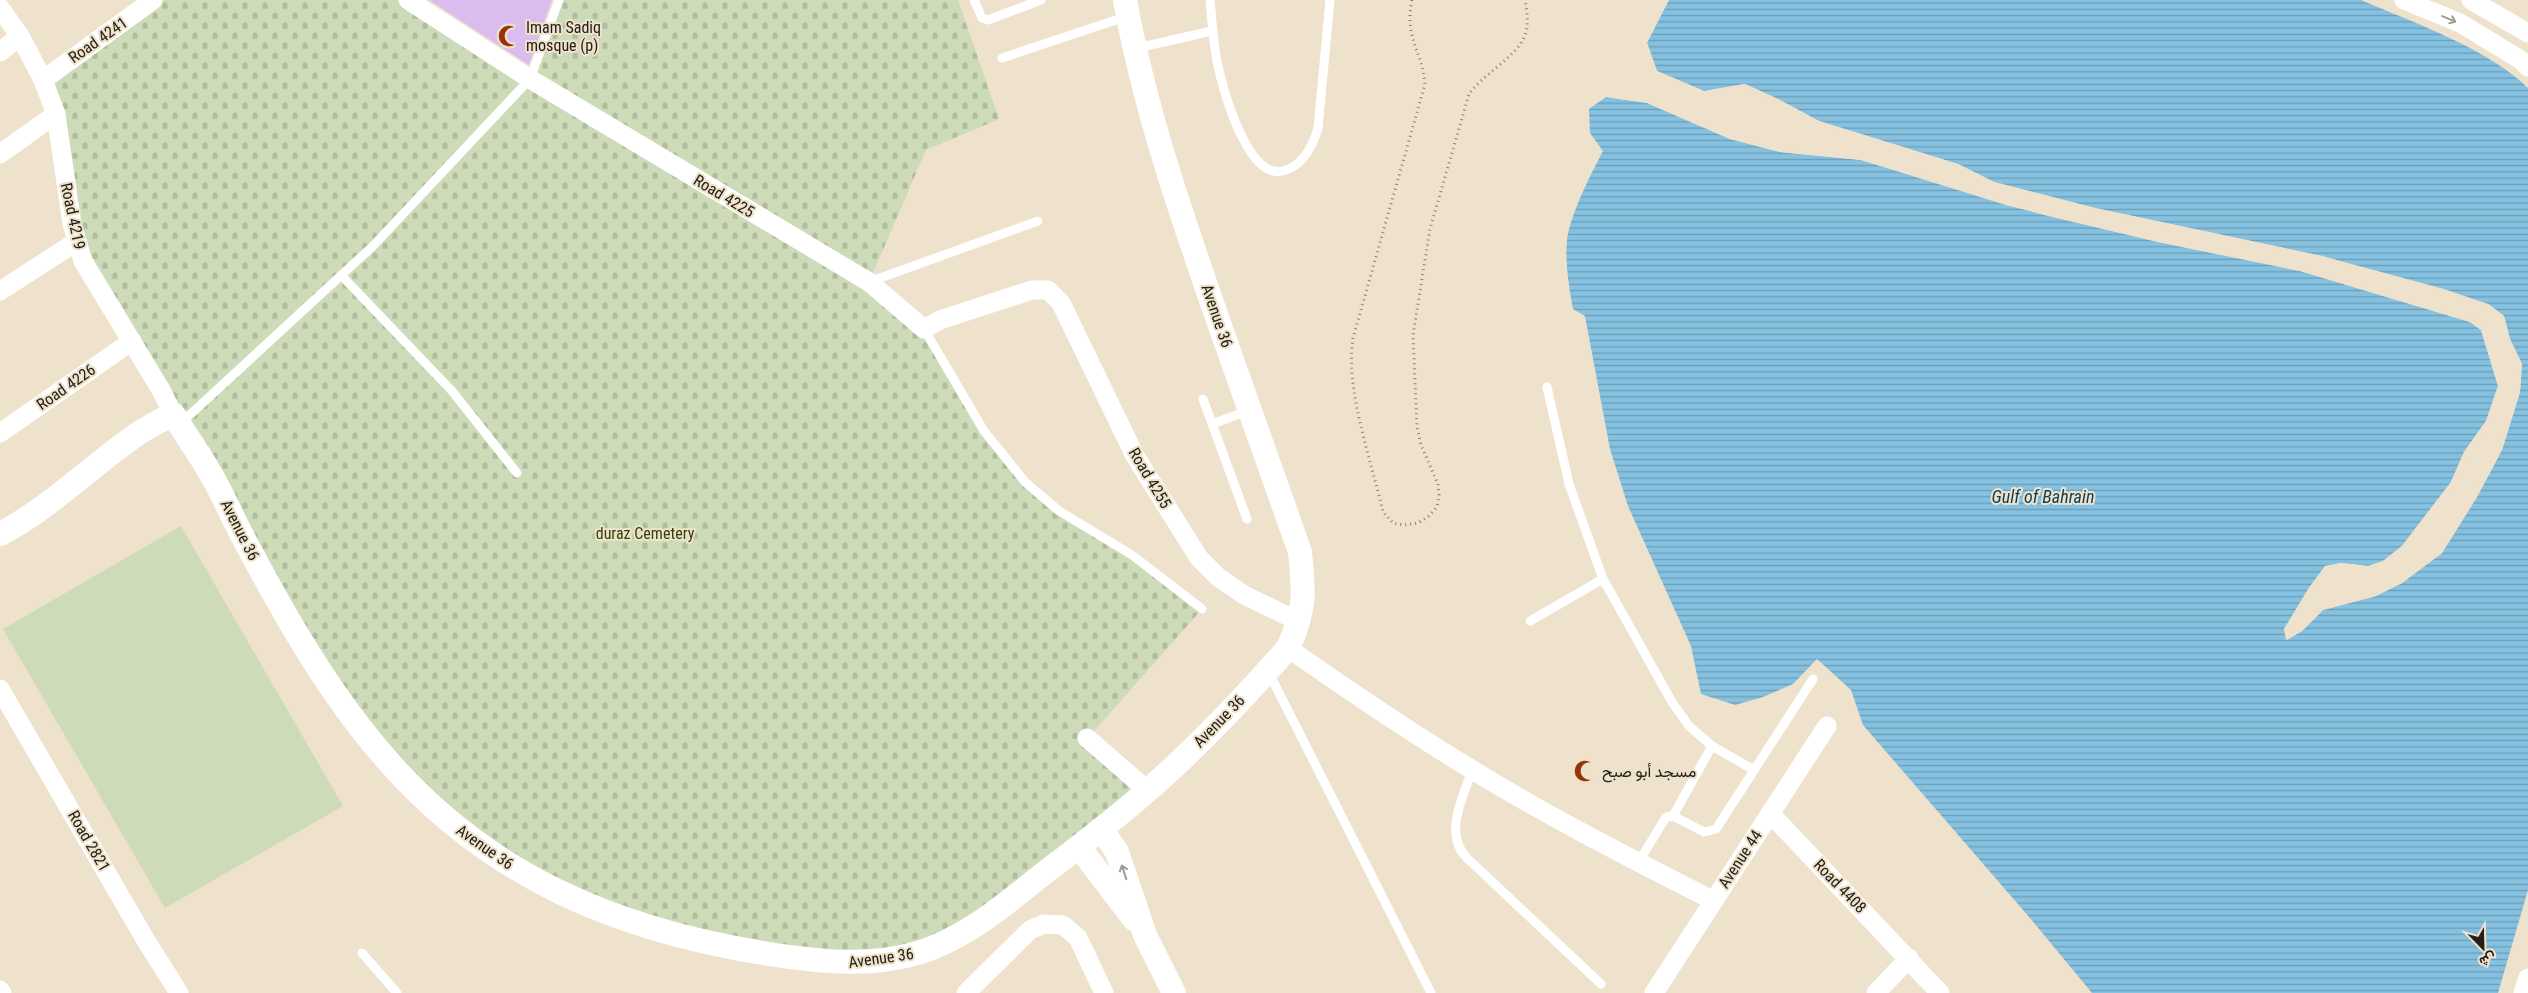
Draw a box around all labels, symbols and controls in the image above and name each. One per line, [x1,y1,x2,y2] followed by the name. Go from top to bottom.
[65,13,131,67] street label: Road 4241
[2441,14,2456,24] one-way arrow
[526,18,601,55] place label: Imam Sadiq mosque (p)
[496,23,522,49] mosque icon: Imam Sadiq mosque (p)
[690,171,758,222] street label: Road 4225
[57,181,89,251] street label: Road 4219
[1197,282,1237,350] street label: Avenue 36
[33,360,99,414] street label: Road 4226
[1125,444,1176,512] street label: Road 4255
[1992,486,2094,507] water label: Gulf of Bahrain
[217,496,263,564] street label: Avenue 36
[596,524,695,543] park label: duraz Cemetery
[1189,691,1249,751] street label: Avenue 36
[1572,758,1598,784] mosque icon: مسجد أبو صبح
[1602,762,1696,783] place label: مسجد أبو صبح
[64,807,114,875] street label: Road 2821
[453,820,517,874] street label: Avenue 36
[1714,826,1766,892] street label: Avenue 44
[1810,855,1870,917] street label: Road 4408
[1119,864,1129,880] one-way arrow
[2458,923,2508,973] north arrow
[847,944,915,972] street label: Avenue 36
[2477,948,2499,971] text: ش

